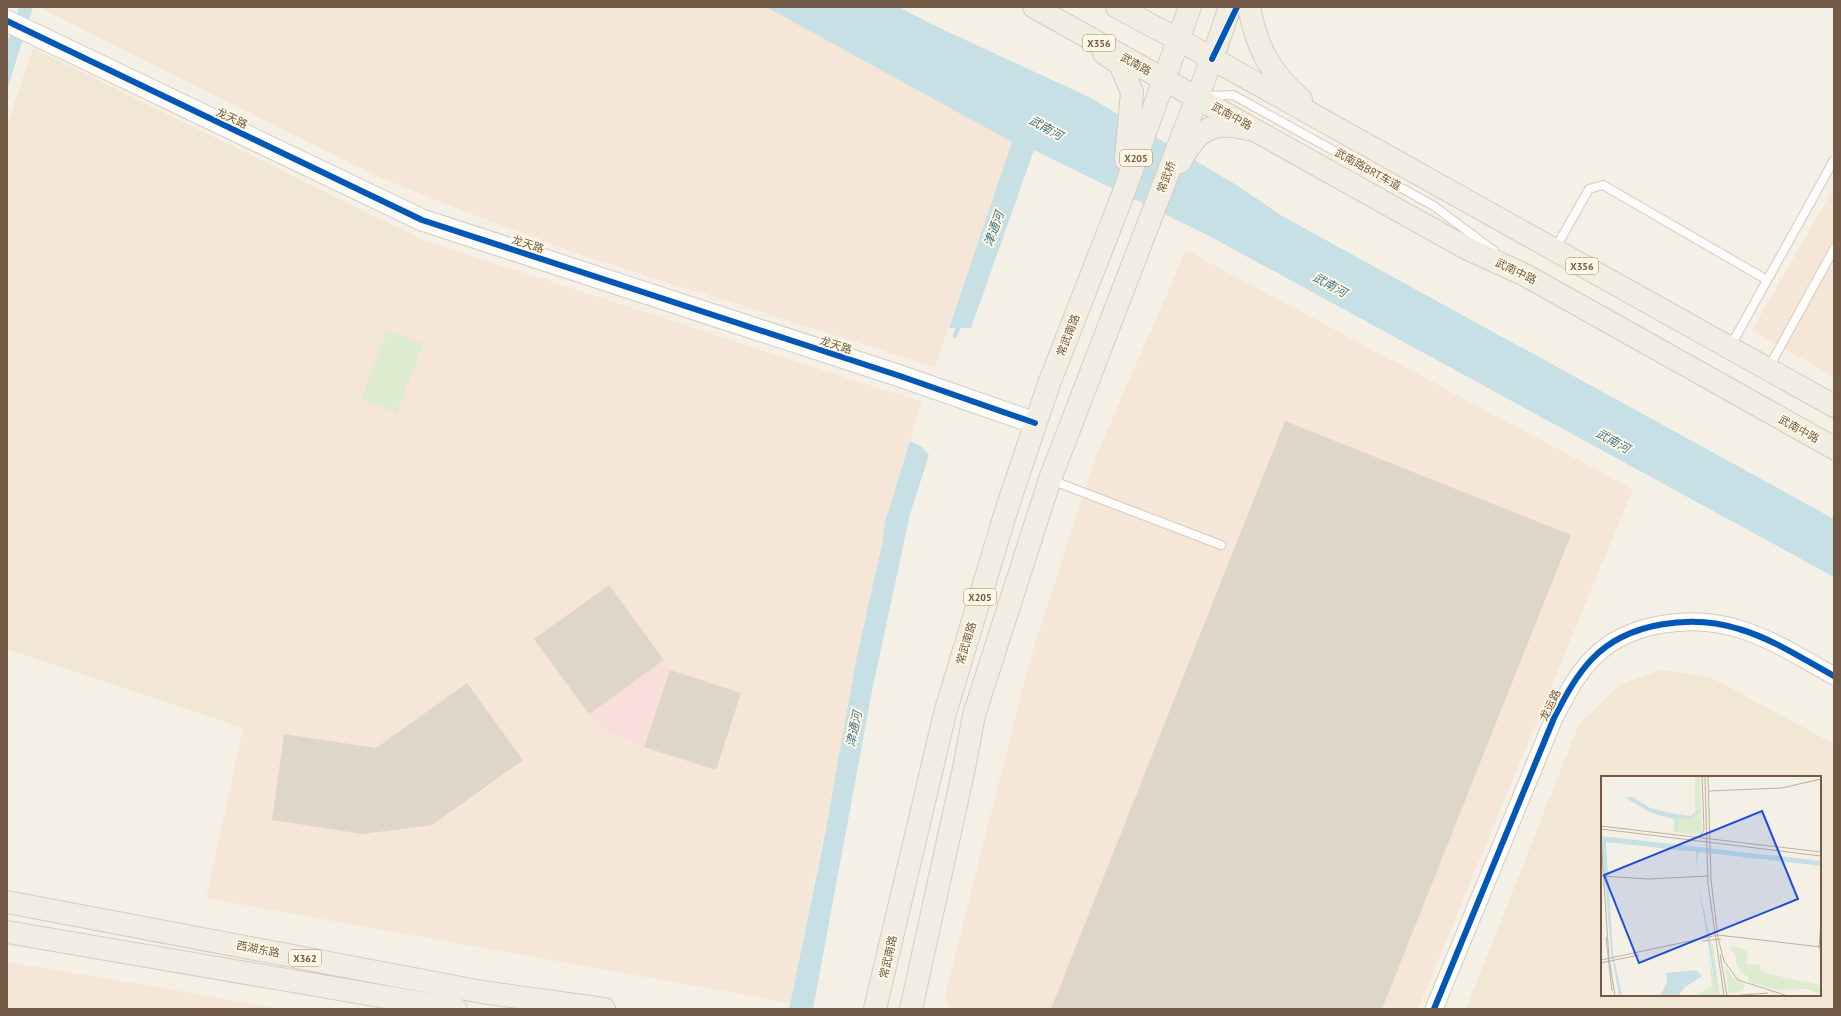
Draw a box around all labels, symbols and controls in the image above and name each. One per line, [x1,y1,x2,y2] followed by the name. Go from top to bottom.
[1083,35,1115,51] road number: X356
[1118,50,1154,78] street label: 武南路
[1209,99,1255,133] street label: 武南中路
[214,105,250,131] street label: 龙天路
[1027,112,1067,144] water label: 武南河
[1333,145,1403,193] street label: 武南路BRT车道
[1120,150,1152,166] road number: X205
[1154,159,1178,195] street label: 常武桥
[980,207,1007,248] water label: 津通河
[510,232,546,256] street label: 龙天路
[1493,255,1539,287] street label: 武南中路
[1566,258,1598,274] road number: X356
[1311,269,1351,301] water label: 武南河
[1054,312,1082,358] street label: 常武南路
[818,333,854,357] street label: 龙天路
[1776,412,1822,446] street label: 武南中路
[1594,425,1634,457] water label: 武南河
[964,589,996,605] road number: X205
[953,620,979,666] street label: 常武南路
[1536,687,1564,723] street label: 龙运路
[842,708,865,748] water label: 津通河
[1601,776,1821,996] inset map
[876,934,900,980] street label: 常武南路
[235,938,281,960] street label: 西湖东路
[289,950,321,966] road number: X362

